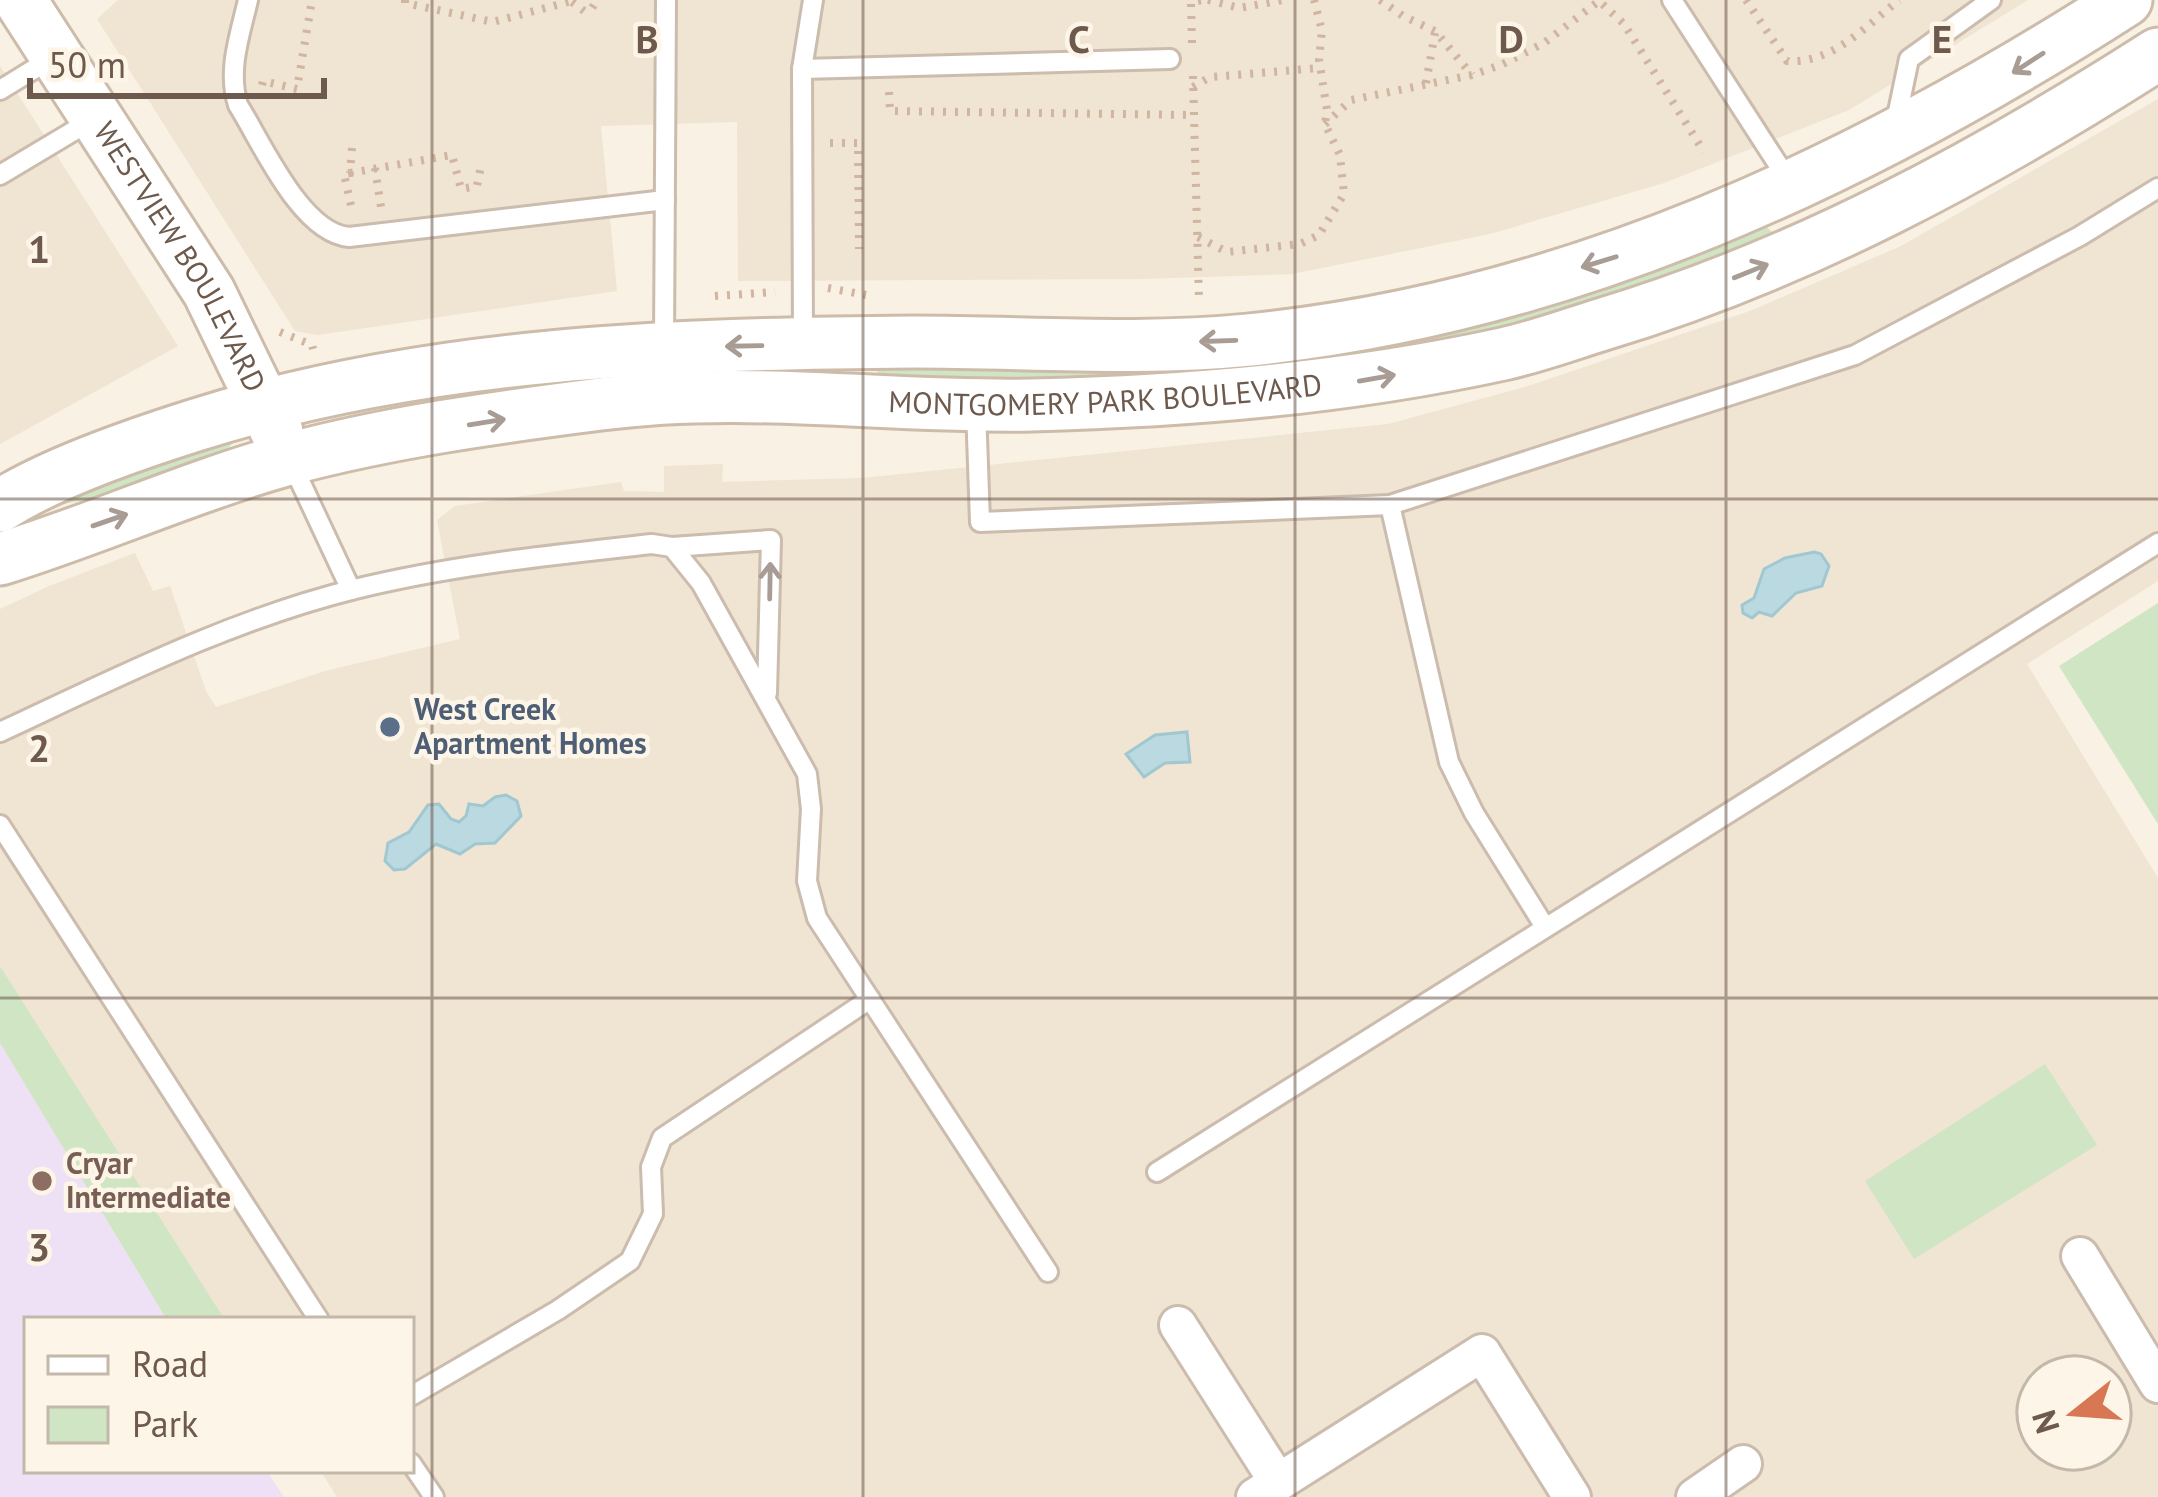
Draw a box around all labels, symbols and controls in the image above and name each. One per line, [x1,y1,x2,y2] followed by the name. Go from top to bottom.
[635,13,659,64] text: B
[1068,13,1090,64] text: C
[1498,13,1524,64] text: D
[1932,13,1952,64] text: E
[30,24,324,98] scale bar
[48,41,126,88] text: 50 m
[2012,51,2046,75] one-way arrow
[86,114,275,398] street label: WESTVIEW BOULEVARD
[28,223,50,274] text: 1
[1581,252,1619,274] one-way arrow
[1732,259,1769,280] one-way arrow
[1199,330,1238,353] one-way arrow
[725,335,764,358] one-way arrow
[888,364,1324,423] street label: MONTGOMERY PARK BOULEVARD
[1357,365,1396,388] one-way arrow
[466,409,505,432] one-way arrow
[91,508,128,529] one-way arrow
[758,562,781,601] one-way arrow
[414,689,647,762] place label: West Creek Apartment Homes
[377,714,403,740] marker: West Creek Apartment Homes
[28,722,50,773] text: 2
[66,1143,231,1216] place label: Cryar Intermediate
[29,1168,55,1194] marker: Cryar Intermediate
[28,1221,50,1272] text: 3
[24,1317,414,1473] legend
[132,1340,208,1387] text: Road
[2014,1353,2134,1473] north arrow
[132,1400,198,1447] text: Park
[2021,1405,2069,1439] text: N

